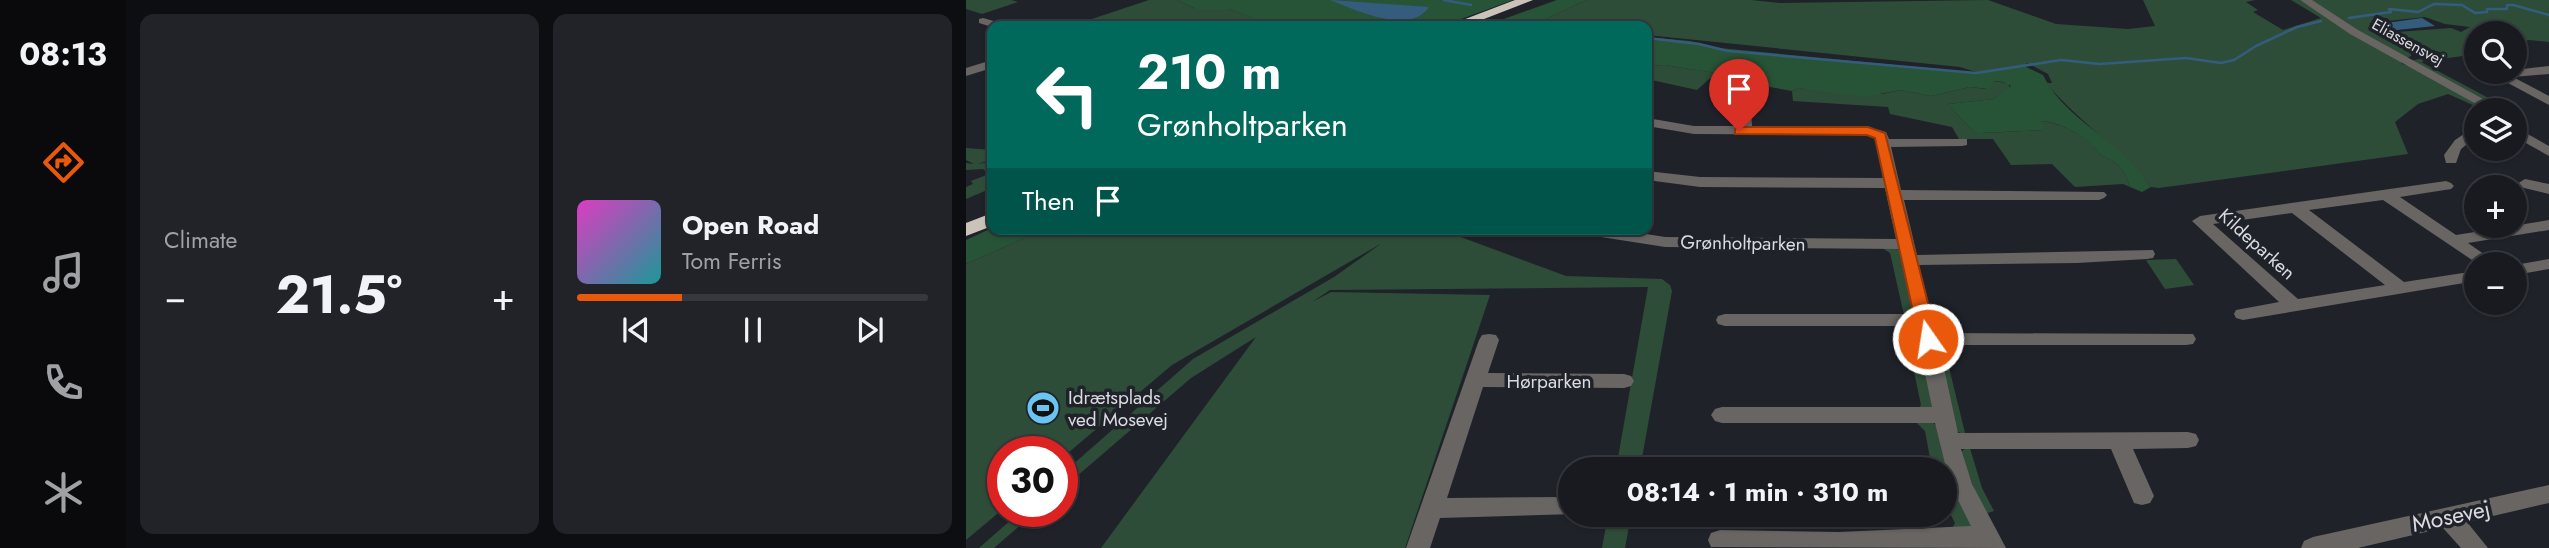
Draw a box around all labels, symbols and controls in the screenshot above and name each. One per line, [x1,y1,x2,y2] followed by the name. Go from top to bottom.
[2368,13,2448,71] street label: Eliassensvej
[2464,21,2527,315] map controls
[2464,21,2527,84] button: search
[19,31,107,77] text: 08:13
[1137,37,1281,107] text: 210 m
[1022,49,1113,140] icon: left
[1709,59,1769,131] pin
[1720,70,1758,108] icon: arrive
[2464,98,2527,161] button: layers
[1137,102,1348,148] text: Grønholtparken
[39,138,88,187] icon: directions
[2464,175,2527,238] button: +
[1022,182,1075,220] text: Then
[1089,182,1127,220] icon: arrive
[2213,202,2301,286] street label: Kildeparken
[682,206,819,244] text: Open Road
[164,223,237,257] text: Climate
[1680,228,1806,258] street label: Grønholtparken
[682,244,781,278] text: Tom Ferris
[39,248,88,297] icon: music
[2464,252,2527,315] button: −
[276,257,402,333] text: 21.5°
[164,269,186,324] text: −
[492,269,515,324] text: +
[1891,302,1965,376] position arrow
[617,311,655,349] icon: previous
[734,311,772,349] icon: pause
[851,311,889,349] icon: next
[39,358,88,407] icon: phone
[1507,368,1591,395] street label: Hørparken
[1068,384,1168,433] place label: Idrætsplads ved Mosevej
[1024,389,1062,427] sports icon: Idrætsplads ved Mosevej
[987,436,1078,527] speed limit sign: 30
[39,468,88,517] icon: climate
[1627,473,1888,511] text: 08:14 · 1 min · 310 m
[2409,491,2493,541] street label: Mosevej

